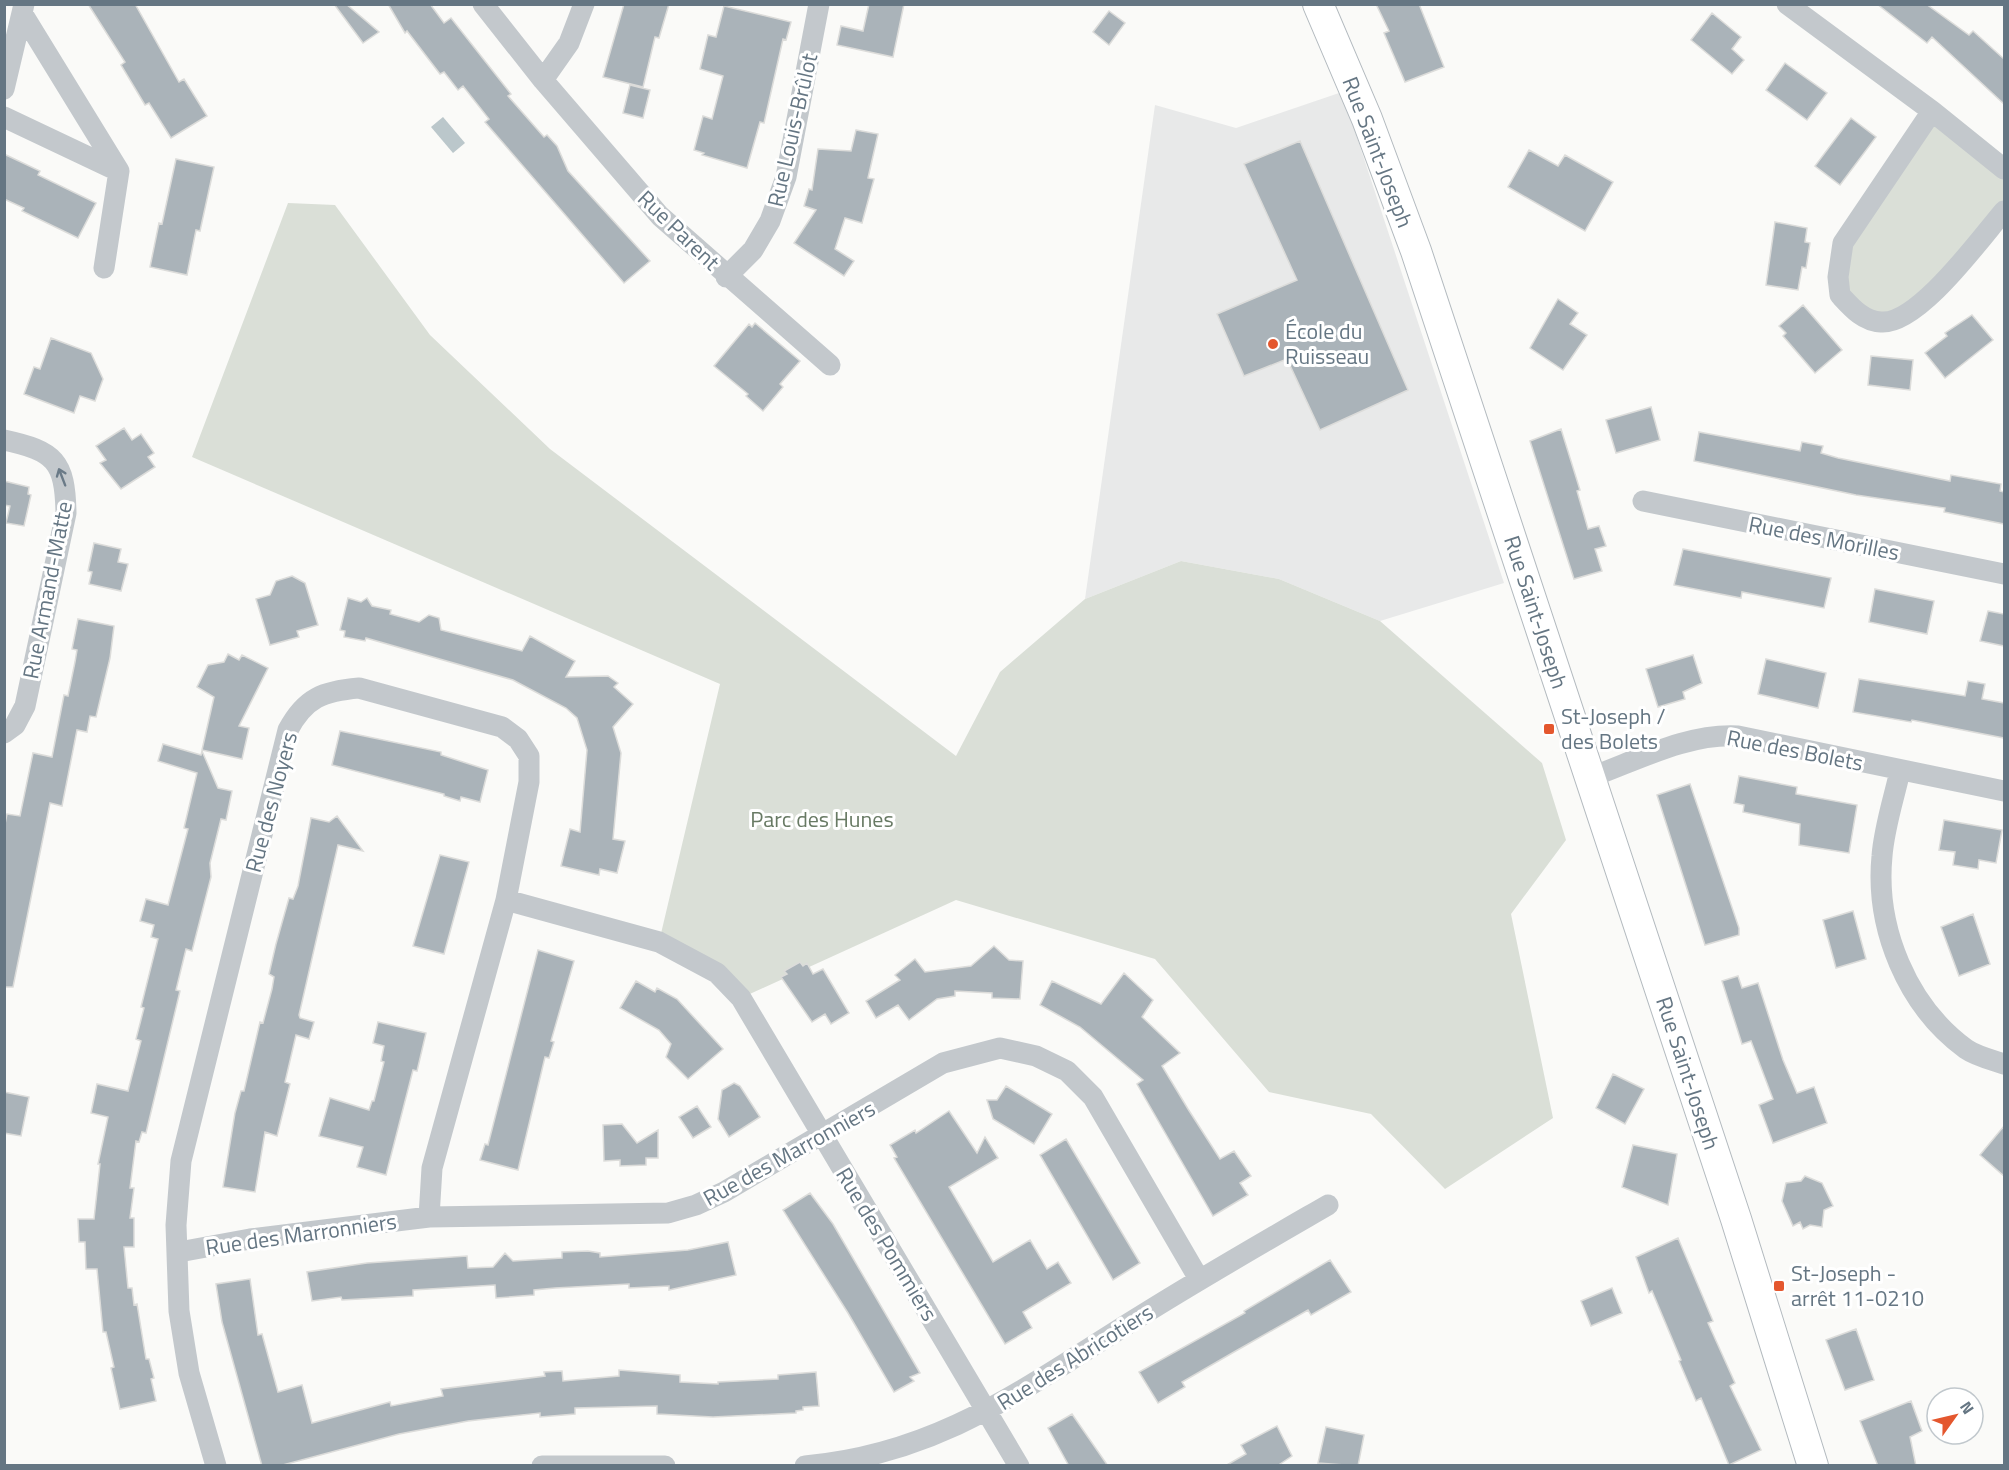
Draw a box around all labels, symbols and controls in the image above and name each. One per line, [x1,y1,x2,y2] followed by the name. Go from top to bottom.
[758,50,826,210] street label: Rue Louis-Brûlot
[1334,71,1422,233] street label: Rue Saint-Joseph
[630,182,728,278] street label: Rue Parent
[1285,314,1369,373] place label: École du Ruisseau
[1266,337,1280,351] marker: École du Ruisseau
[56,468,67,487] one-way arrow
[13,498,81,682] street label: Rue Armand-Matte
[1746,507,1902,569] street label: Rue des Morilles
[1495,531,1577,693] street label: Rue Saint-Joseph
[1561,699,1665,758] place label: St-Joseph / des Bolets
[1724,720,1866,780] street label: Rue des Bolets
[1542,722,1556,736] marker: St-Joseph / des Bolets
[236,728,306,876] street label: Rue des Noyers
[750,802,894,836] park label: Parc des Hunes
[1647,992,1729,1154] street label: Rue Saint-Joseph
[697,1091,881,1215] street label: Rue des Marronniers
[828,1161,946,1327] street label: Rue des Pommiers
[203,1204,399,1264] street label: Rue des Marronniers
[1791,1256,1924,1315] place label: St-Joseph - arrêt 11-0210
[1772,1279,1786,1293] marker: St-Joseph - arrêt 11-0210
[990,1295,1160,1419] street label: Rue des Abricotiers
[1925,1386,1985,1446] north arrow
[1954,1396,1980,1419] text: N

